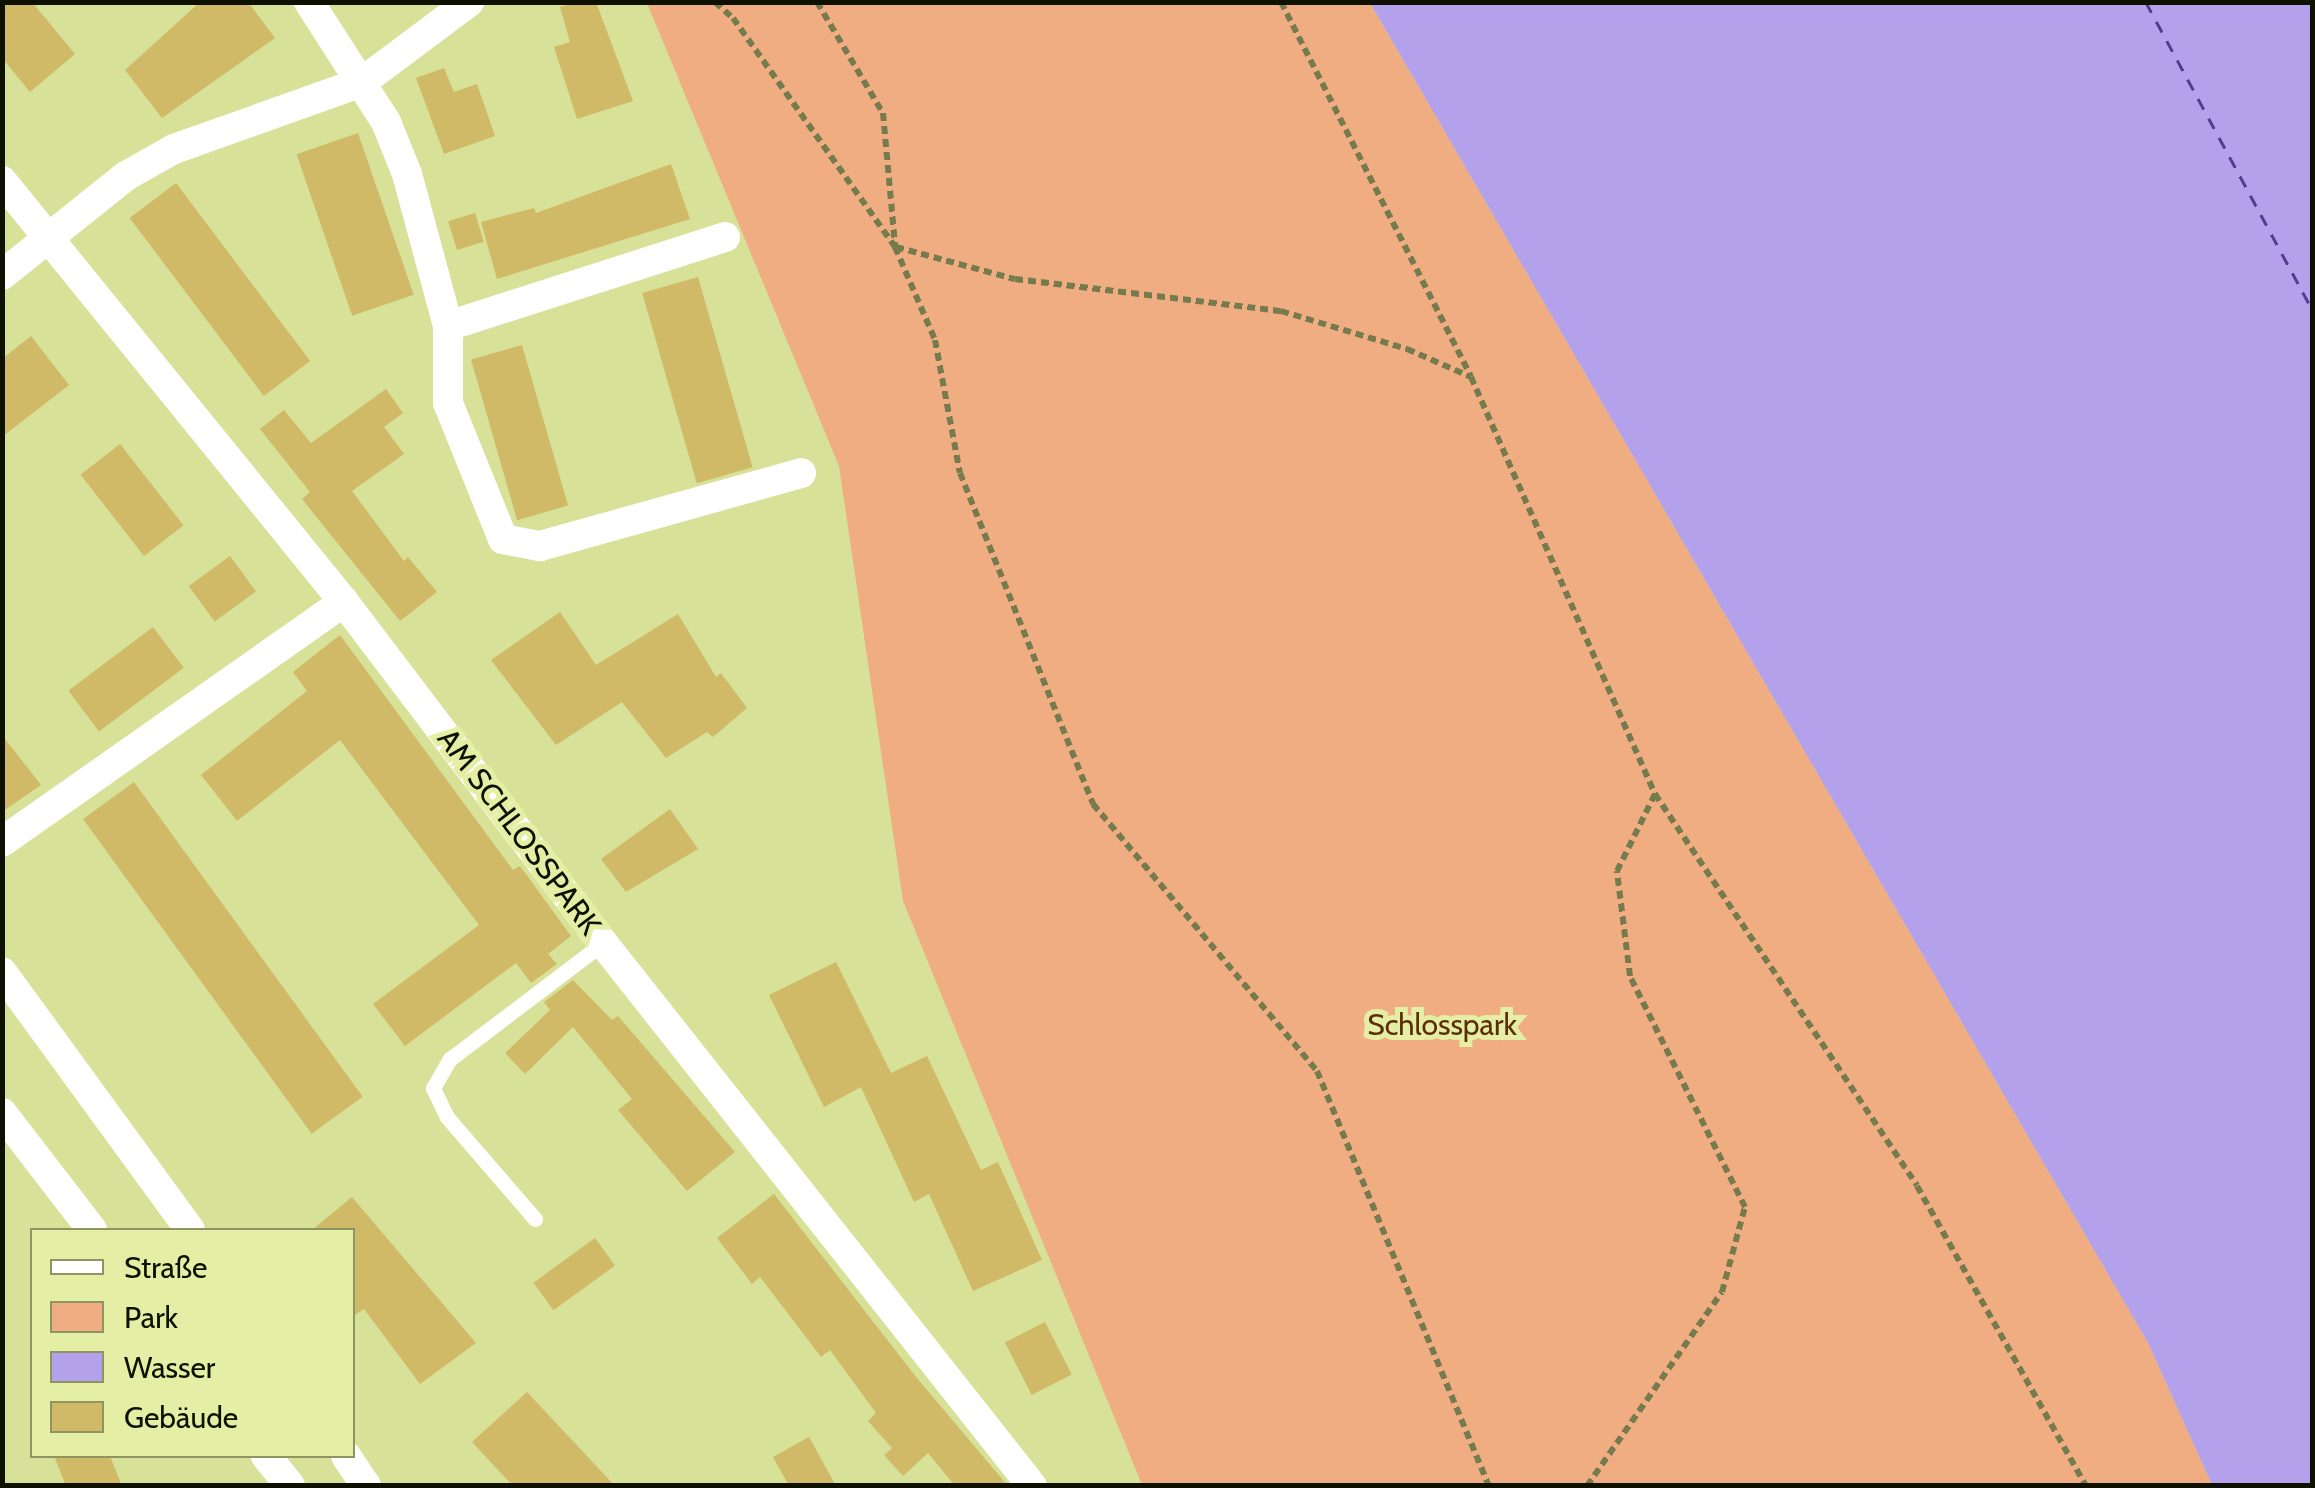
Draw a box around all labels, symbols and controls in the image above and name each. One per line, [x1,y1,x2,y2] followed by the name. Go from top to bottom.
[430,722,608,942] street label: AM SCHLOSSPARK
[1367,1007,1517,1043] park label: Schlosspark
[30,1228,355,1458] legend
[124,1249,207,1286] text: Straße
[124,1299,178,1336] text: Park
[124,1349,215,1386] text: Wasser
[124,1399,238,1436] text: Gebäude

